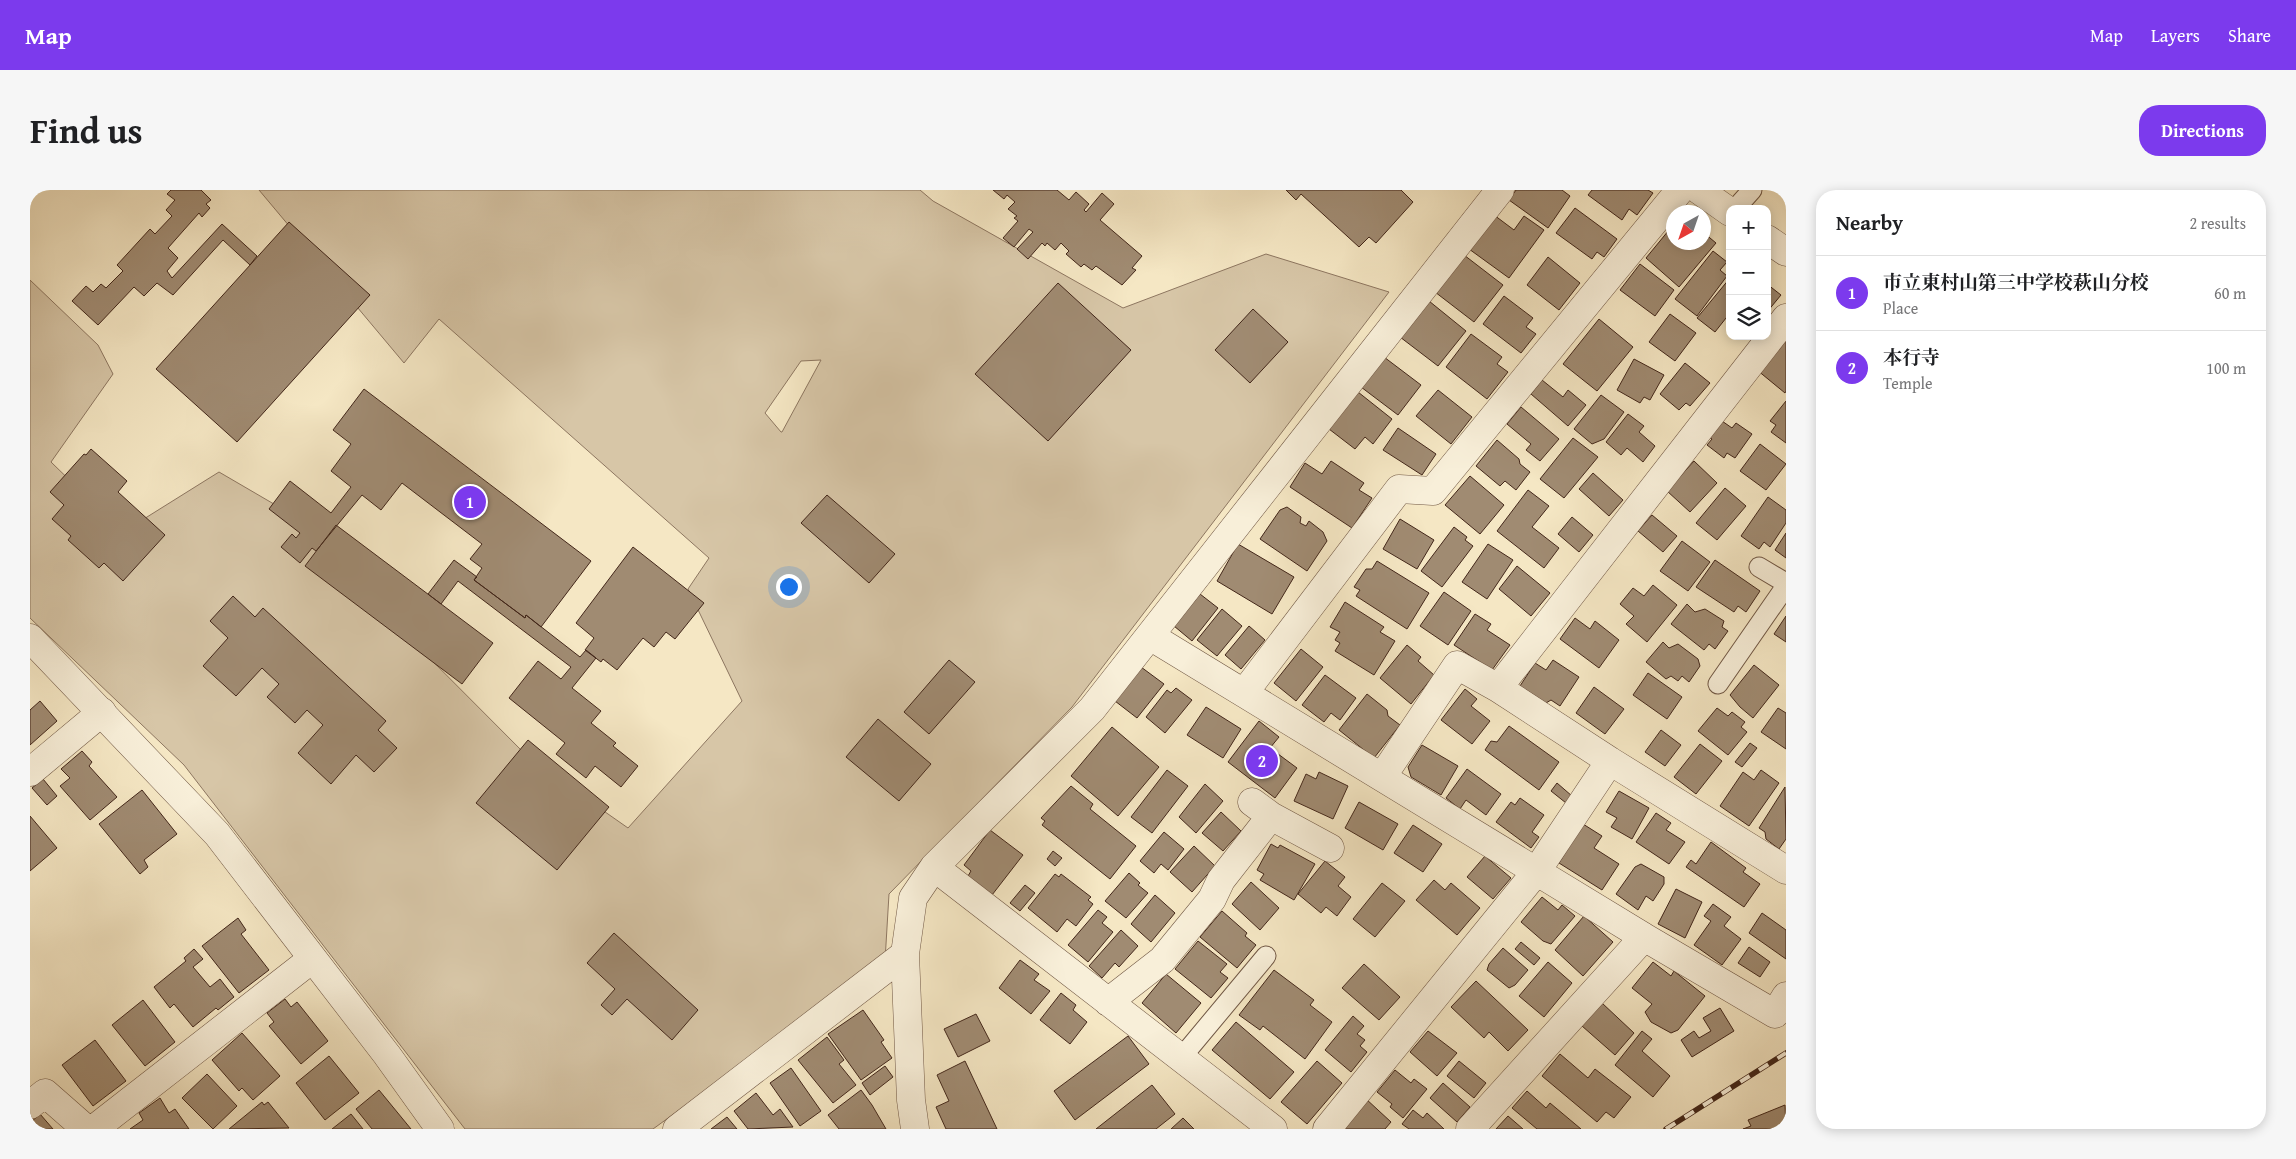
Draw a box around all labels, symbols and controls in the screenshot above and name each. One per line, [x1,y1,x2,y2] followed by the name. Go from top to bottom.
[25,18,72,53] text: Map
[2090,22,2123,49] text: Map
[2151,22,2200,49] text: Layers
[2228,22,2271,49] text: Share
[30,105,143,156] text: Find us
[2139,105,2266,156] button: Directions
[1666,205,1711,250] north arrow
[1726,205,1771,340] map controls
[1726,205,1771,250] button: +
[1836,207,1903,238] text: Nearby
[2189,211,2246,235] text: 2 results
[1726,250,1771,295] button: −
[1883,268,2149,296] text: 市立東村山第三中学校萩山分校
[1848,281,1856,305] text: 1
[2214,281,2246,305] text: 60 m
[1726,295,1771,340] button: layers
[1883,296,1918,320] text: Place
[1883,343,1940,371] text: 本行寺
[1848,356,1856,380] text: 2
[2206,356,2246,380] text: 100 m
[1883,371,1933,395] text: Temple
[454,483,486,521] pin: 1
[776,574,802,600] your location
[1246,742,1278,780] pin: 2

